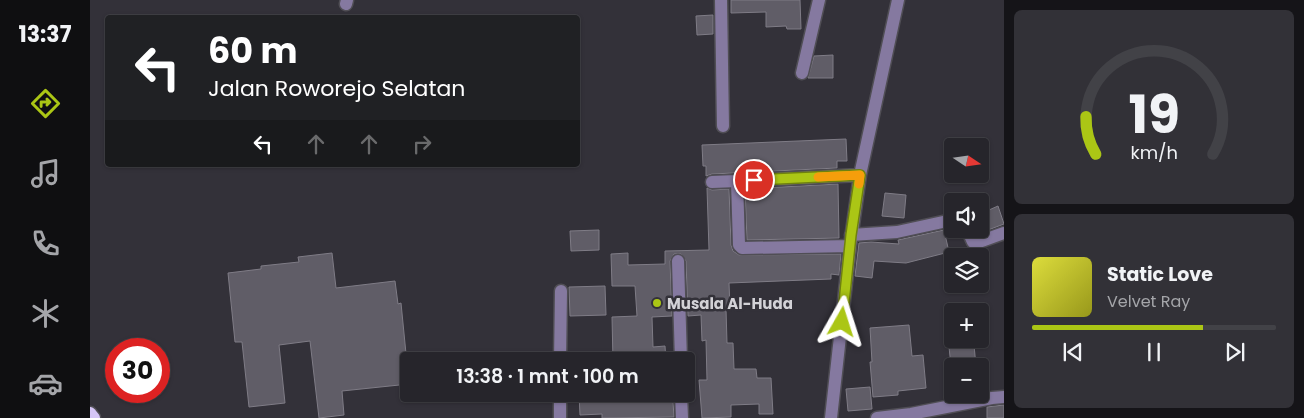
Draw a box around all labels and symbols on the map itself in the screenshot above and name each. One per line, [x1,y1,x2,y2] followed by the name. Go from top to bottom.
[944,138,989,182] north arrow
[733,159,775,201] pin
[667,293,793,314] place label: Musala Al-Huda
[815,295,867,347] position arrow
[651,297,663,309] marker: Musala Al-Huda
[105,338,170,403] speed limit sign: 30

